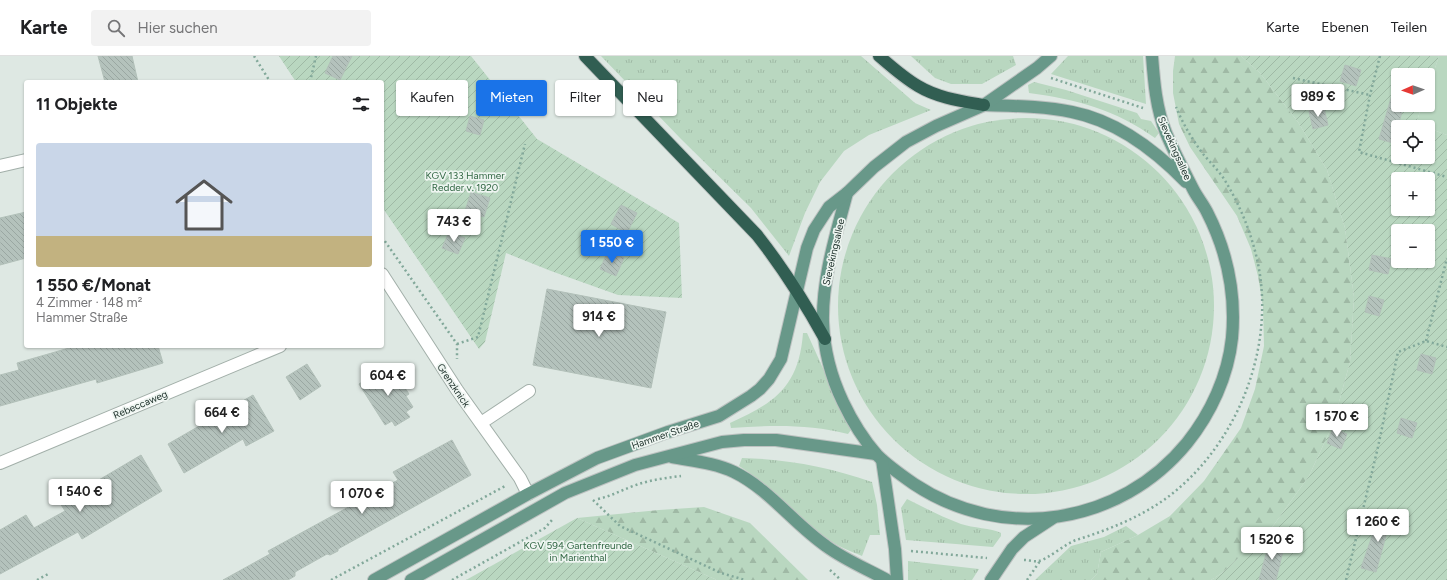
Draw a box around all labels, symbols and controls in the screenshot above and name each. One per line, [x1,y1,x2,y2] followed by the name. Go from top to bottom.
[91,10,371,46] search box
[20,16,67,39] text: Karte
[105,17,127,39] icon: search
[137,19,218,37] text: Hier suchen
[1266,19,1299,36] text: Karte
[1321,19,1369,36] text: Ebenen
[1391,19,1427,36] text: Teilen
[1391,68,1435,112] north arrow
[1391,68,1435,268] map controls
[396,80,468,116] chip: Kaufen
[476,80,547,116] chip: Mieten
[555,80,615,116] chip: Filter
[623,80,677,116] chip: Neu
[1290,84,1346,118] pin: 989 €
[1300,89,1336,104] text: 989 €
[350,93,372,115] icon: filters
[36,94,118,114] text: 11 Objekte
[1155,114,1195,182] street label: Sievekingsallee
[1391,120,1435,164] button: locate
[168,169,240,241] icon: home
[425,169,505,194] park label: KGV 133 Hammer Redder v. 1920
[1391,172,1435,216] button: +
[426,209,482,243] pin: 743 €
[437,214,471,229] text: 743 €
[820,217,848,287] street label: Sievekingsallee
[1391,224,1435,268] button: −
[575,230,649,264] pin: 1 550 €
[590,235,634,250] text: 1 550 €
[36,275,151,295] text: 1 550 €/Monat
[36,295,142,310] text: 4 Zimmer · 148 m²
[571,304,627,338] pin: 914 €
[582,309,616,324] text: 914 €
[36,310,128,325] text: Hammer Straße
[434,361,473,410] street label: Grenzknick
[360,363,416,397] pin: 604 €
[370,368,406,383] text: 604 €
[111,387,170,422] street label: Rebeccaweg
[194,400,250,434] pin: 664 €
[1300,404,1374,438] pin: 1 570 €
[204,405,240,420] text: 664 €
[1315,409,1359,424] text: 1 570 €
[630,417,701,452] street label: Hammer Straße
[43,479,117,513] pin: 1 540 €
[325,481,399,515] pin: 1 070 €
[58,484,102,499] text: 1 540 €
[340,486,384,501] text: 1 070 €
[1341,509,1415,543] pin: 1 260 €
[1356,514,1400,529] text: 1 260 €
[1235,527,1309,561] pin: 1 520 €
[1250,532,1294,547] text: 1 520 €
[523,539,633,564] park label: KGV 594 Gartenfreunde in Marienthal

